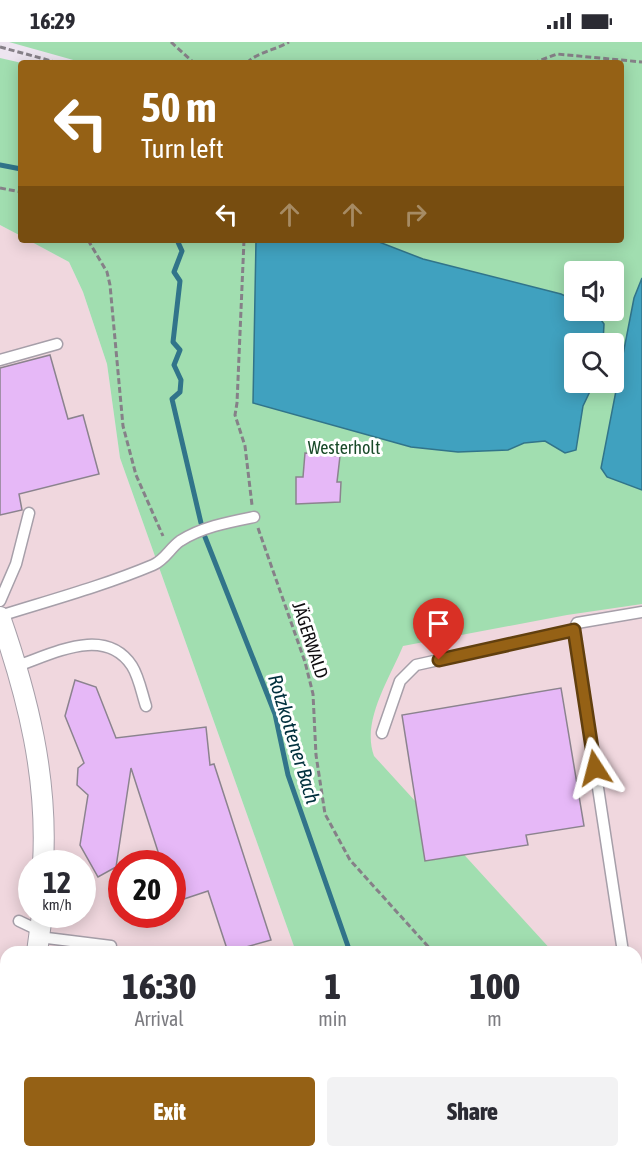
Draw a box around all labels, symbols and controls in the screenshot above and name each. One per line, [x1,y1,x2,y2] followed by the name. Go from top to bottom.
[30,8,75,34] text: 16:29
[141,83,216,131] text: 50 m
[42,84,120,162] icon: left
[141,133,224,164] text: Turn left
[210,198,243,231] icon: left
[273,198,306,231] icon: ahead
[336,198,369,231] icon: ahead
[399,198,432,231] icon: right
[564,261,624,393] map controls
[564,261,624,321] button: sound
[564,333,624,393] button: search
[308,437,380,458] park label: Westerholt
[413,598,464,660] pin
[288,599,333,681] street label: JÄGERWALD
[422,607,455,640] icon: arrive
[264,671,325,807] water label: Rotzkottener Bach
[563,736,627,800] position arrow
[108,850,186,928] speed limit sign: 20
[43,865,71,899] text: 12
[42,896,72,913] text: km/h
[122,965,196,1007] text: 16:30
[324,965,341,1007] text: 1
[469,965,520,1007] text: 100
[135,1007,184,1030] text: Arrival
[318,1007,347,1030] text: min
[487,1007,502,1030] text: m
[24,1077,315,1146] button: Exit
[327,1077,618,1146] button: Share

